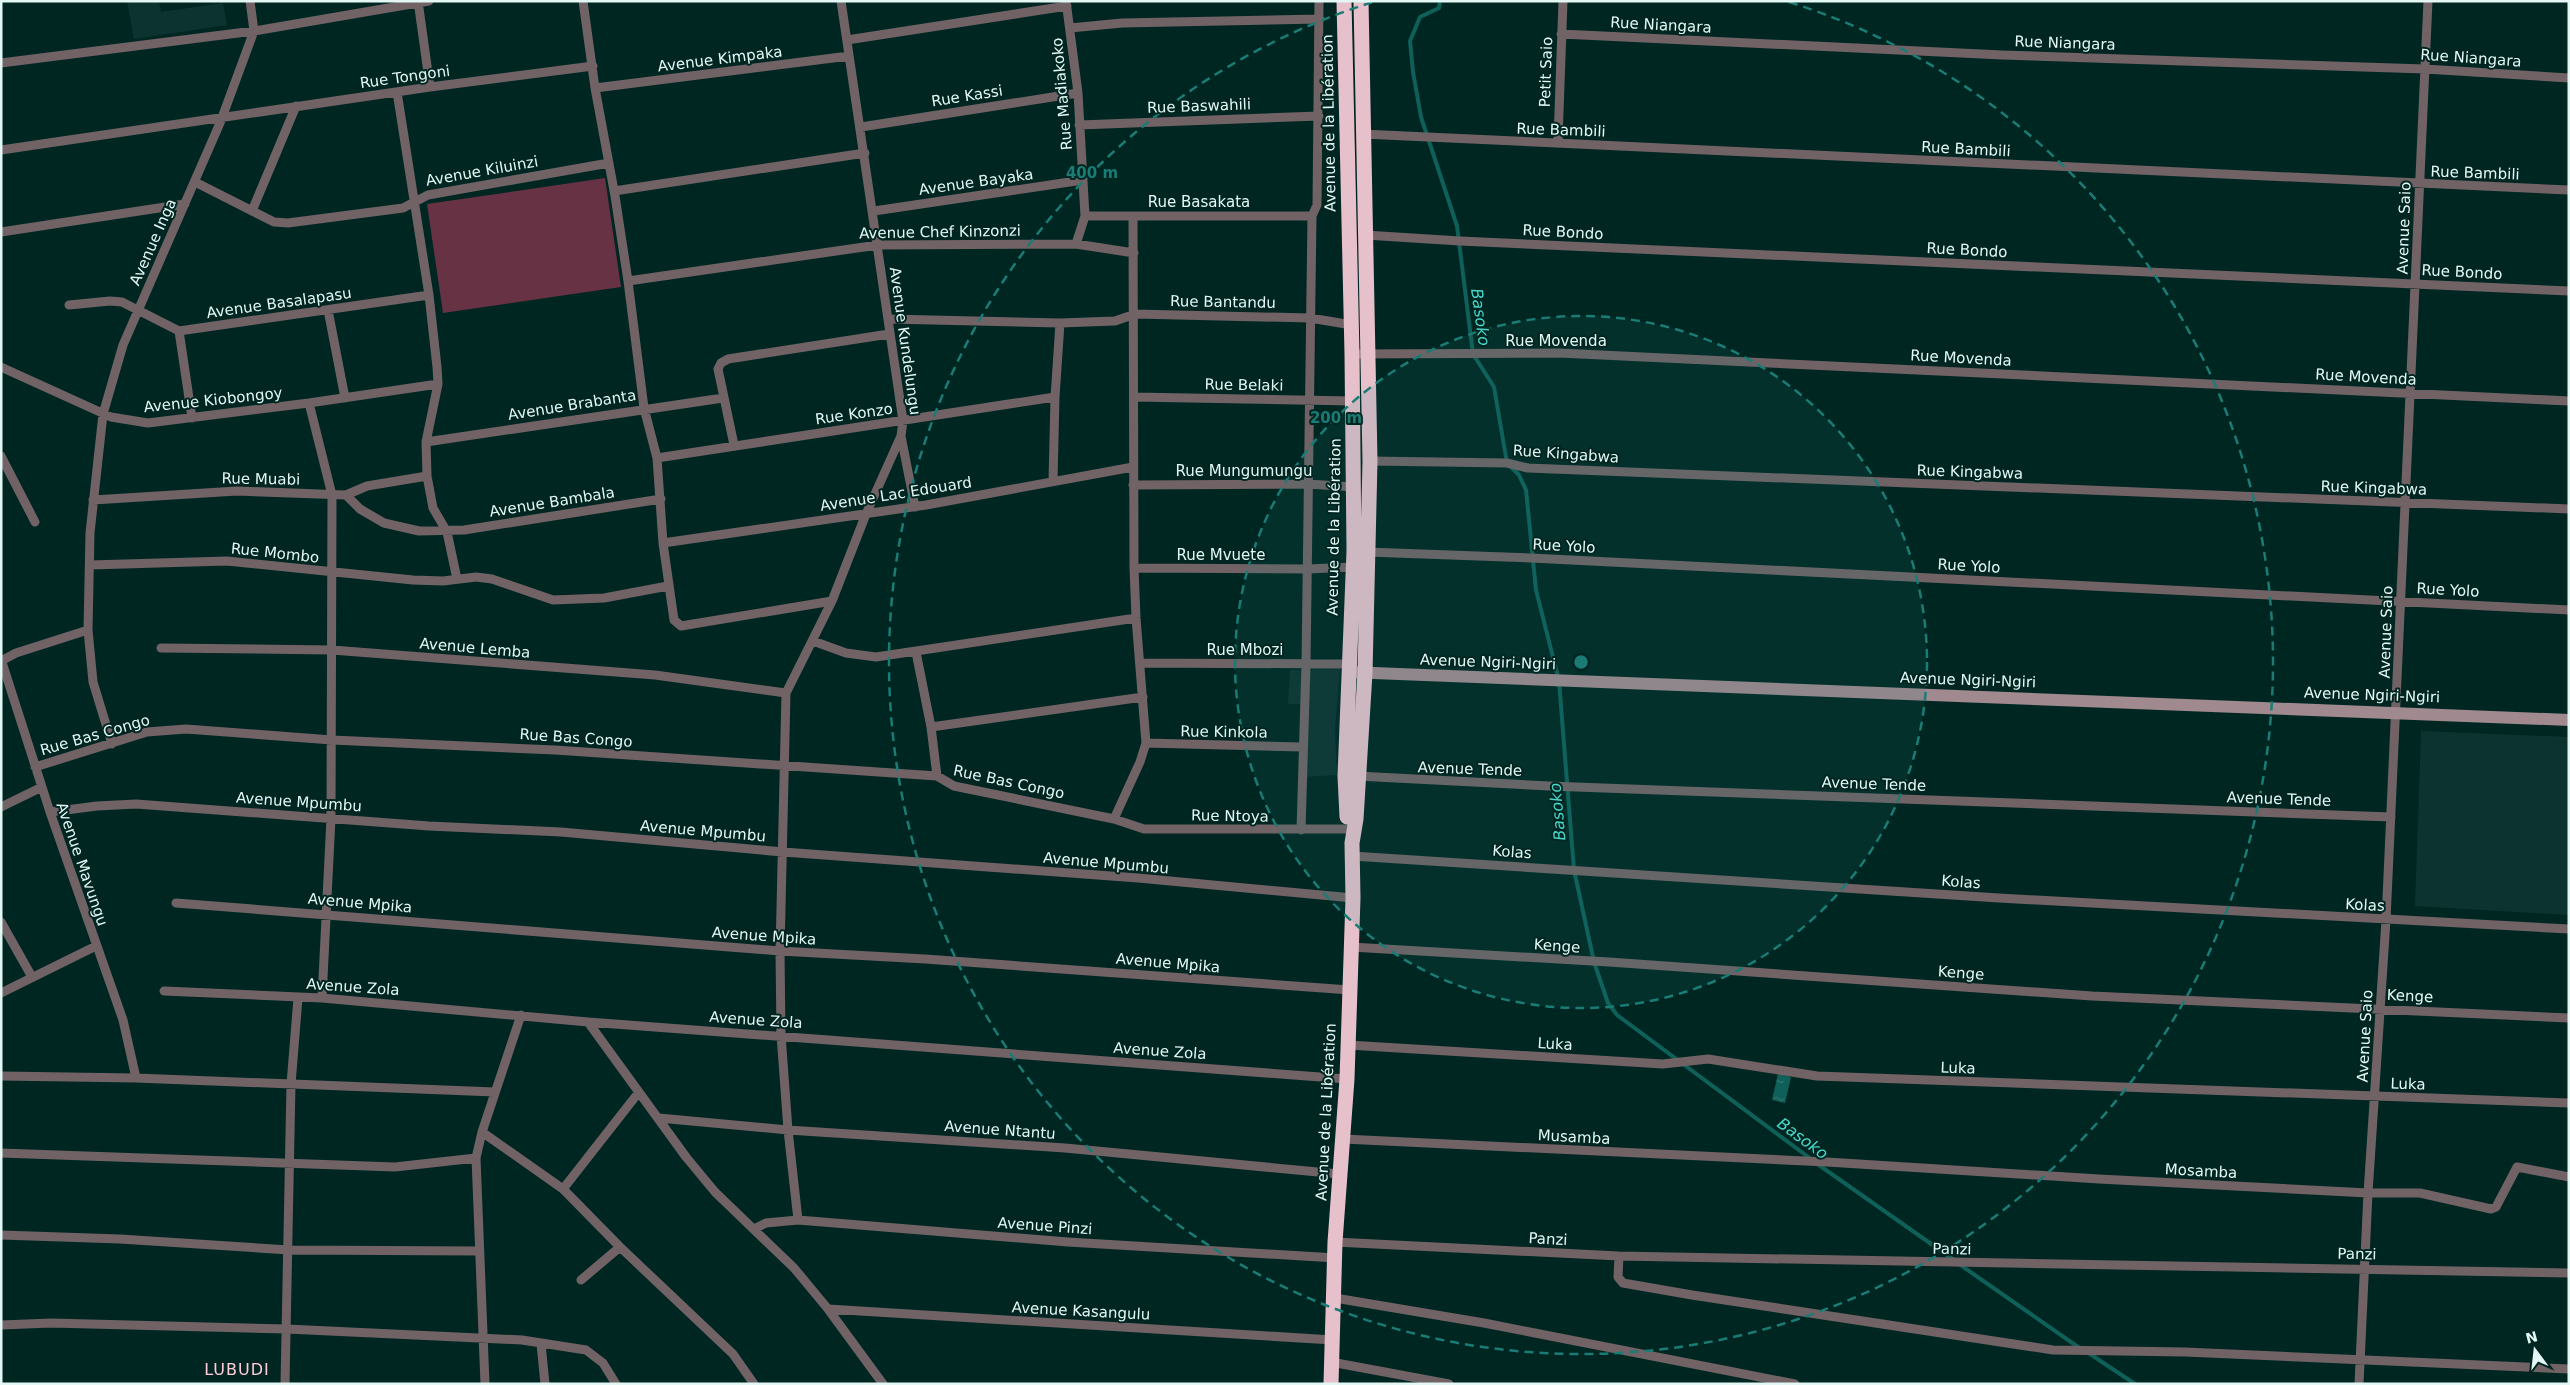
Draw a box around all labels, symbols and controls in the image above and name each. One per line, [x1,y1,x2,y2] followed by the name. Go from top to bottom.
[1610,13,1712,37] street label: Rue Niangara
[2014,32,2116,54] street label: Rue Niangara
[1318,34,1340,212] street label: Avenue de la Libération
[1536,36,1556,108] street label: Petit Saio
[1048,37,1076,151] street label: Rue Madiakoko
[657,42,783,76] street label: Avenue Kimpaka
[2420,45,2522,71] street label: Rue Niangara
[359,62,451,92] street label: Rue Tongoni
[930,81,1004,111] street label: Rue Kassi
[1147,95,1251,117] street label: Rue Baswahili
[1516,119,1606,141] street label: Rue Bambili
[1921,138,2011,160] street label: Rue Bambili
[424,152,540,190] street label: Avenue Kiluinzi
[2430,162,2520,184] street label: Rue Bambili
[1066,164,1118,182] text: 400 m
[917,165,1035,199] street label: Avenue Bayaka
[2393,181,2415,275] street label: Avenue Saio
[1148,193,1250,211] street label: Rue Basakata
[126,196,180,288] street label: Avenue Inga
[1522,221,1604,243] street label: Rue Bondo
[859,222,1021,242] street label: Avenue Chef Kinzonzi
[1926,239,2008,261] street label: Rue Bondo
[2421,261,2503,283] street label: Rue Bondo
[886,266,924,416] street label: Avenue Kundelungu
[205,284,353,322] street label: Avenue Basalapasu
[1467,287,1494,347] water label: Basoko
[1170,292,1276,312] street label: Rue Bantandu
[1505,332,1607,350] street label: Rue Movenda
[1910,346,2012,370] street label: Rue Movenda
[2315,365,2417,389] street label: Rue Movenda
[1204,375,1284,395] street label: Rue Belaki
[143,384,283,416] street label: Avenue Kiobongoy
[507,386,637,424] street label: Avenue Brabanta
[814,400,894,428] street label: Rue Konzo
[1310,409,1362,427] text: 200 m
[1323,438,1345,616] street label: Avenue de la Libération
[1512,441,1620,467] street label: Rue Kingabwa
[1916,461,2024,483] street label: Rue Kingabwa
[1176,462,1312,480] street label: Rue Mungumungu
[222,469,300,489] street label: Rue Muabi
[819,473,973,515] street label: Avenue Lac Edouard
[2320,477,2428,499] street label: Rue Kingabwa
[488,483,616,521] street label: Avenue Bambala
[1532,535,1596,557] street label: Rue Yolo
[230,539,320,567] street label: Rue Mombo
[1177,546,1265,564] street label: Rue Mvuete
[1937,555,2001,577] street label: Rue Yolo
[2416,579,2480,601] street label: Rue Yolo
[2375,585,2397,679] street label: Avenue Saio
[419,634,531,662] street label: Avenue Lemba
[1207,641,1283,659] street label: Rue Mbozi
[1420,651,1556,673] street label: Avenue Ngiri-Ngiri
[1572,653,1590,671] centre of rings
[1900,669,2036,691] street label: Avenue Ngiri-Ngiri
[2304,684,2440,706] street label: Avenue Ngiri-Ngiri
[38,711,152,759] street label: Rue Bas Congo
[1180,722,1268,742] street label: Rue Kinkola
[519,725,633,751] street label: Rue Bas Congo
[1417,758,1523,780] street label: Avenue Tende
[952,761,1066,803] street label: Rue Bas Congo
[1821,773,1927,795] street label: Avenue Tende
[1545,782,1569,842] water label: Basoko
[2226,788,2332,810] street label: Avenue Tende
[235,789,363,815] street label: Avenue Mpumbu
[52,800,112,928] street label: Avenue Mavungu
[1191,806,1269,826] street label: Rue Ntoya
[639,817,767,845] street label: Avenue Mpumbu
[1492,842,1532,862] street label: Kolas
[1042,849,1170,877] street label: Avenue Mpumbu
[1941,872,1981,892] street label: Kolas
[307,889,413,917] street label: Avenue Mpika
[2345,895,2385,915] street label: Kolas
[711,923,817,949] street label: Avenue Mpika
[1533,935,1581,957] street label: Kenge
[1115,949,1221,977] street label: Avenue Mpika
[1937,962,1985,984] street label: Kenge
[306,975,400,999] street label: Avenue Zola
[2386,986,2434,1006] street label: Kenge
[2354,989,2376,1083] street label: Avenue Saio
[709,1008,803,1032] street label: Avenue Zola
[1312,1023,1340,1201] street label: Avenue de la Libération
[1537,1034,1573,1054] street label: Luka
[1113,1039,1207,1063] street label: Avenue Zola
[1940,1058,1976,1078] street label: Luka
[2390,1074,2426,1094] street label: Luka
[1774,1114,1832,1163] water label: Basoko
[944,1117,1056,1143] street label: Avenue Ntantu
[1537,1126,1611,1148] street label: Musamba
[2164,1160,2238,1182] street label: Mosamba
[997,1214,1093,1238] street label: Avenue Pinzi
[1528,1229,1568,1249] street label: Panzi
[1932,1240,1972,1258] street label: Panzi
[2337,1245,2377,1263] street label: Panzi
[1011,1298,1151,1324] street label: Avenue Kasangulu
[2510,1325,2560,1375] north arrow
[2524,1328,2539,1347] text: N
[204,1360,270,1379] district label: LUBUDI

